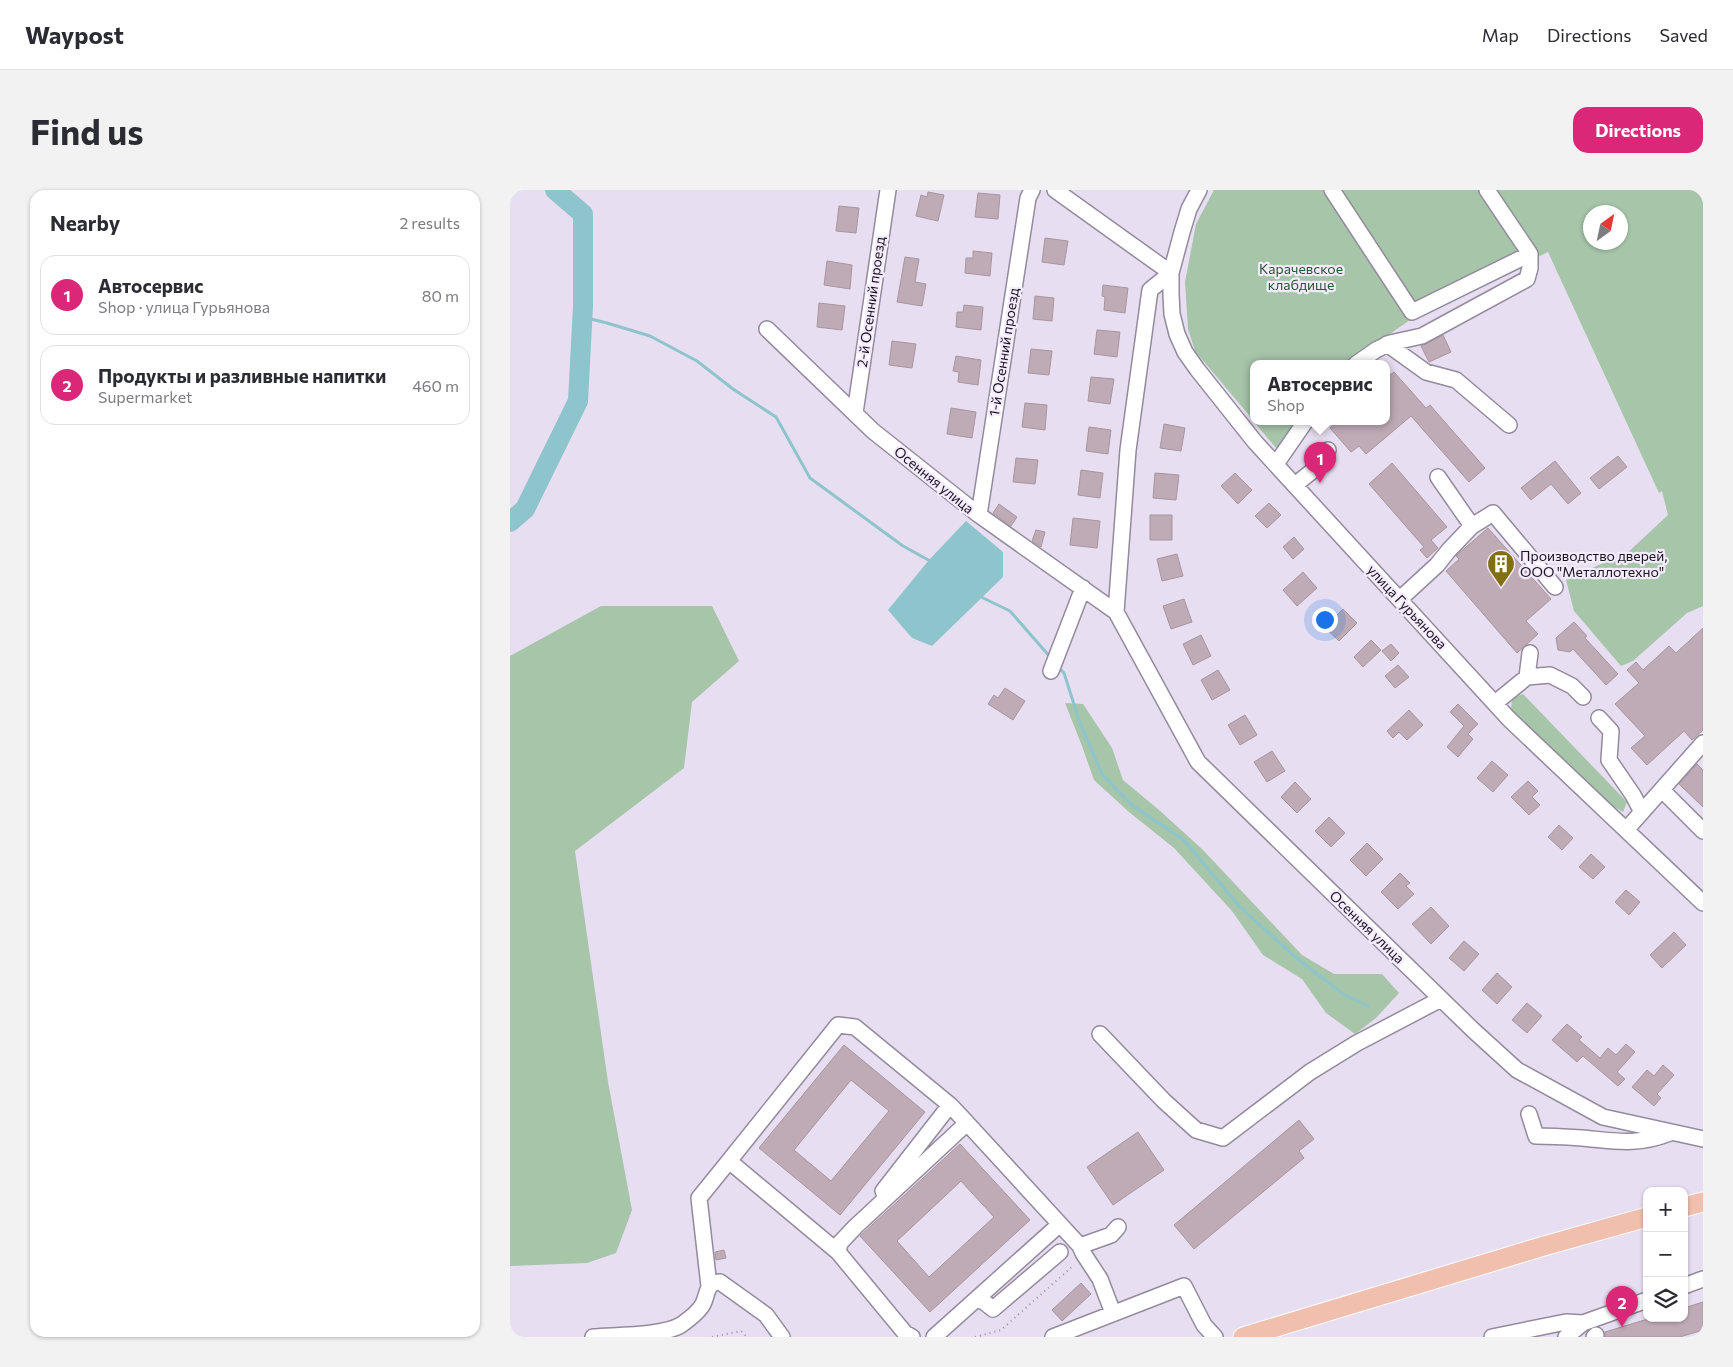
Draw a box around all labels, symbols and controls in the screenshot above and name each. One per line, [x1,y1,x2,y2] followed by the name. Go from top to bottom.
[25,20,124,49] text: Waypost
[1482,24,1519,46] text: Map
[1547,24,1631,46] text: Directions
[1659,24,1708,46] text: Saved
[1573,107,1703,153] button: Directions
[30,109,144,152] text: Find us
[1583,205,1628,250] north arrow
[50,210,120,235] text: Nearby
[399,213,460,232] text: 2 results
[853,236,888,368] street label: 2-й Осенний проезд
[1259,260,1343,293] park label: Карачевское клабдище
[98,274,204,297] text: Автосервис
[63,286,71,305] text: 1
[422,286,459,305] text: 80 m
[985,286,1022,417] street label: 1-й Осенний проезд
[98,297,270,316] text: Shop · улица Гурьянова
[1250,360,1390,425] popup
[98,364,386,387] text: Продукты и разливные напитки
[1267,372,1373,395] text: Автосервис
[62,376,72,395] text: 2
[412,376,459,395] text: 460 m
[98,387,193,406] text: Supermarket
[1267,395,1305,414] text: Shop
[891,442,978,517] street label: Осенняя улица
[1304,442,1336,483] pin: 1
[1520,547,1668,580] place label: Производство дверей, ООО "Металлотехно"
[1486,549,1516,588] building icon: Производство дверей, ООО "Металлотехно"
[1364,561,1451,652] street label: улица Гурьянова
[1312,607,1338,633] your location
[1326,887,1408,967] street label: Осенняя улица
[1643,1187,1688,1322] map controls
[1643,1187,1688,1232] button: +
[1643,1232,1688,1277] button: −
[1643,1277,1688,1322] button: layers
[1606,1286,1638,1327] pin: 2

